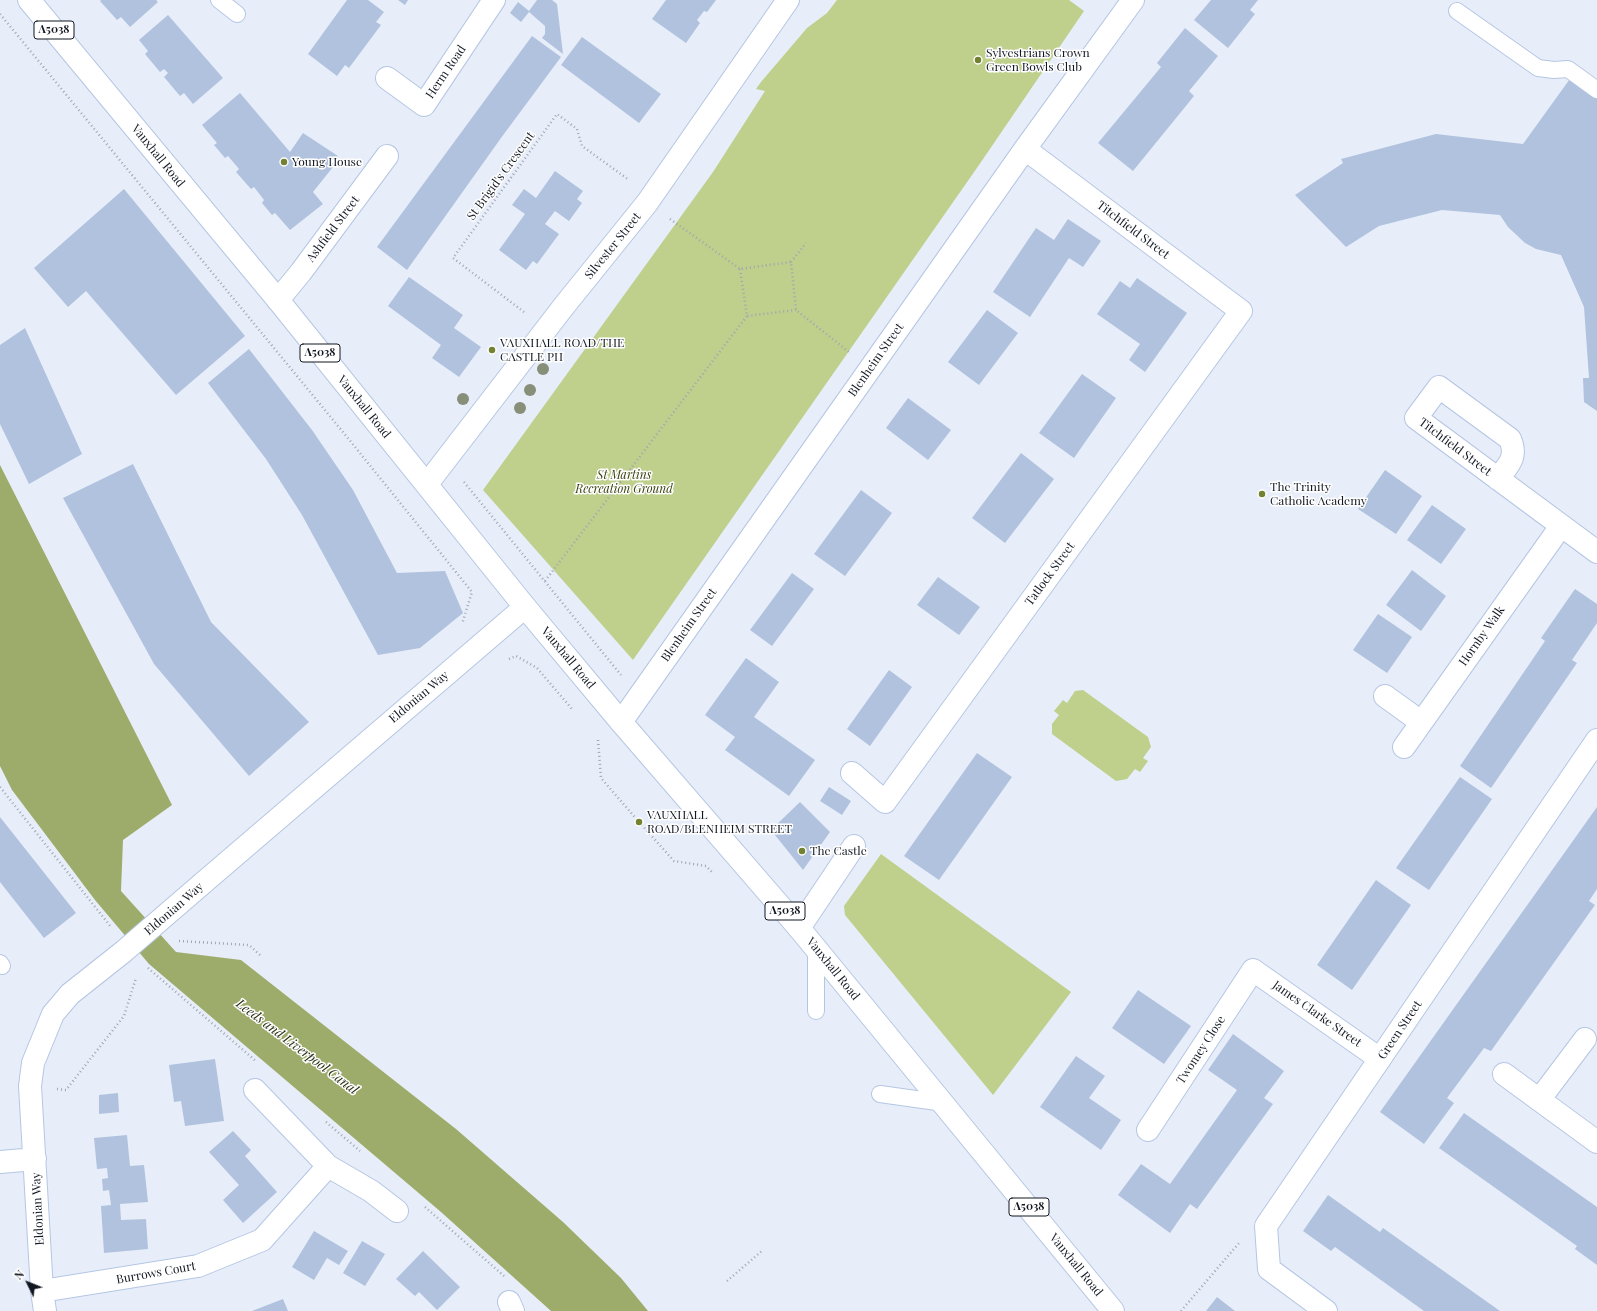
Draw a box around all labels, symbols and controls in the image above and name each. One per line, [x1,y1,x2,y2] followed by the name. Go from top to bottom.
[34,21,74,39] road number: A5038
[423,43,469,101] street label: Herm Road
[986,46,1090,74] place label: Sylvestrians Crown Green Bowls Club
[973,55,983,65] marker: Sylvestrians Crown Green Bowls Club
[128,122,188,190] street label: Vauxhall Road
[464,129,538,223] street label: St Brigid's Crescent
[292,155,362,169] place label: Young House
[279,157,289,167] marker: Young House
[303,193,363,265] street label: Ashfield Street
[1094,198,1172,262] street label: Titchfield Street
[582,210,644,282] street label: Silvester Street
[845,320,907,400] street label: Blenheim Street
[500,336,624,364] place label: VAUXHALL ROAD/THE CASTLE PH
[300,344,340,362] road number: A5038
[487,345,497,355] marker: VAUXHALL ROAD/THE CASTLE PH
[334,373,394,441] street label: Vauxhall Road
[1416,415,1494,479] street label: Titchfield Street
[575,468,673,496] park label: St Martins Recreation Ground
[1270,480,1367,508] place label: The Trinity Catholic Academy
[1257,489,1267,499] marker: The Trinity Catholic Academy
[1022,539,1078,609] street label: Tatlock Street
[658,585,720,665] street label: Blenheim Street
[1456,603,1508,669] street label: Hornby Walk
[538,624,598,692] street label: Vauxhall Road
[386,668,452,726] street label: Eldonian Way
[647,808,792,836] place label: VAUXHALL ROAD/BLENHEIM STREET
[634,817,644,827] marker: VAUXHALL ROAD/BLENHEIM STREET
[810,844,867,858] place label: The Castle
[797,846,807,856] marker: The Castle
[142,880,206,938] street label: Eldonian Way
[765,902,805,920] road number: A5038
[803,935,863,1003] street label: Vauxhall Road
[1270,978,1364,1050] street label: James Clarke Street
[233,996,361,1098] water label: Leeds and Liverpool Canal
[1375,998,1425,1062] street label: Green Street
[1174,1013,1228,1087] street label: Twomey Close
[29,1172,47,1246] street label: Eldonian Way
[1009,1198,1049,1216] road number: A5038
[1046,1231,1106,1299] street label: Vauxhall Road
[115,1259,197,1287] street label: Burrows Court
[8,1263,48,1303] north arrow
[11,1266,27,1283] text: N

